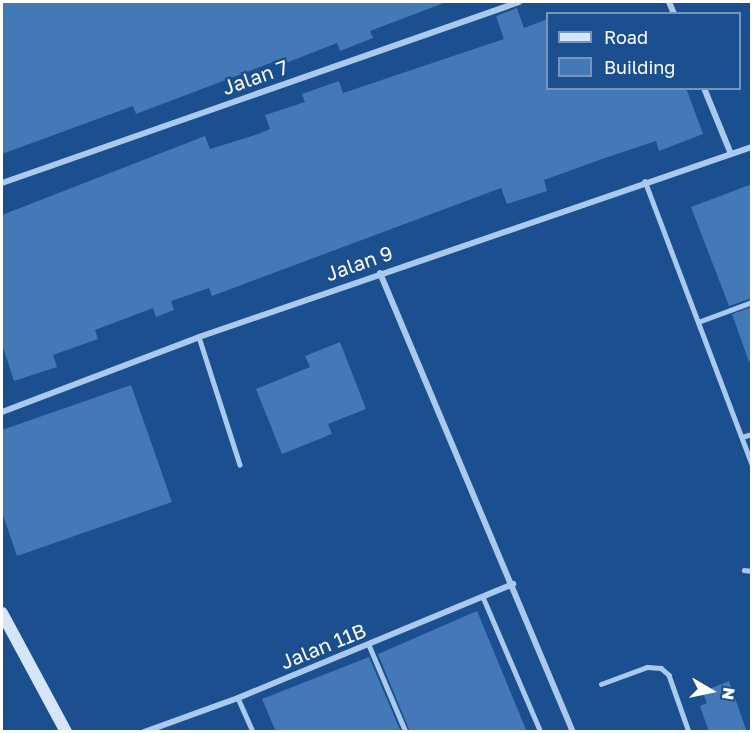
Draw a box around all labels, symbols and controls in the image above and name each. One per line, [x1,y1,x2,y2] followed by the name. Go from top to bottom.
[546,12,741,90] legend
[604,26,648,48] text: Road
[219,55,291,99] street label: Jalan 7
[604,56,675,78] text: Building
[322,240,396,286] street label: Jalan 9
[277,618,369,674] street label: Jalan 11B
[681,661,741,721] north arrow
[718,686,740,701] text: N

